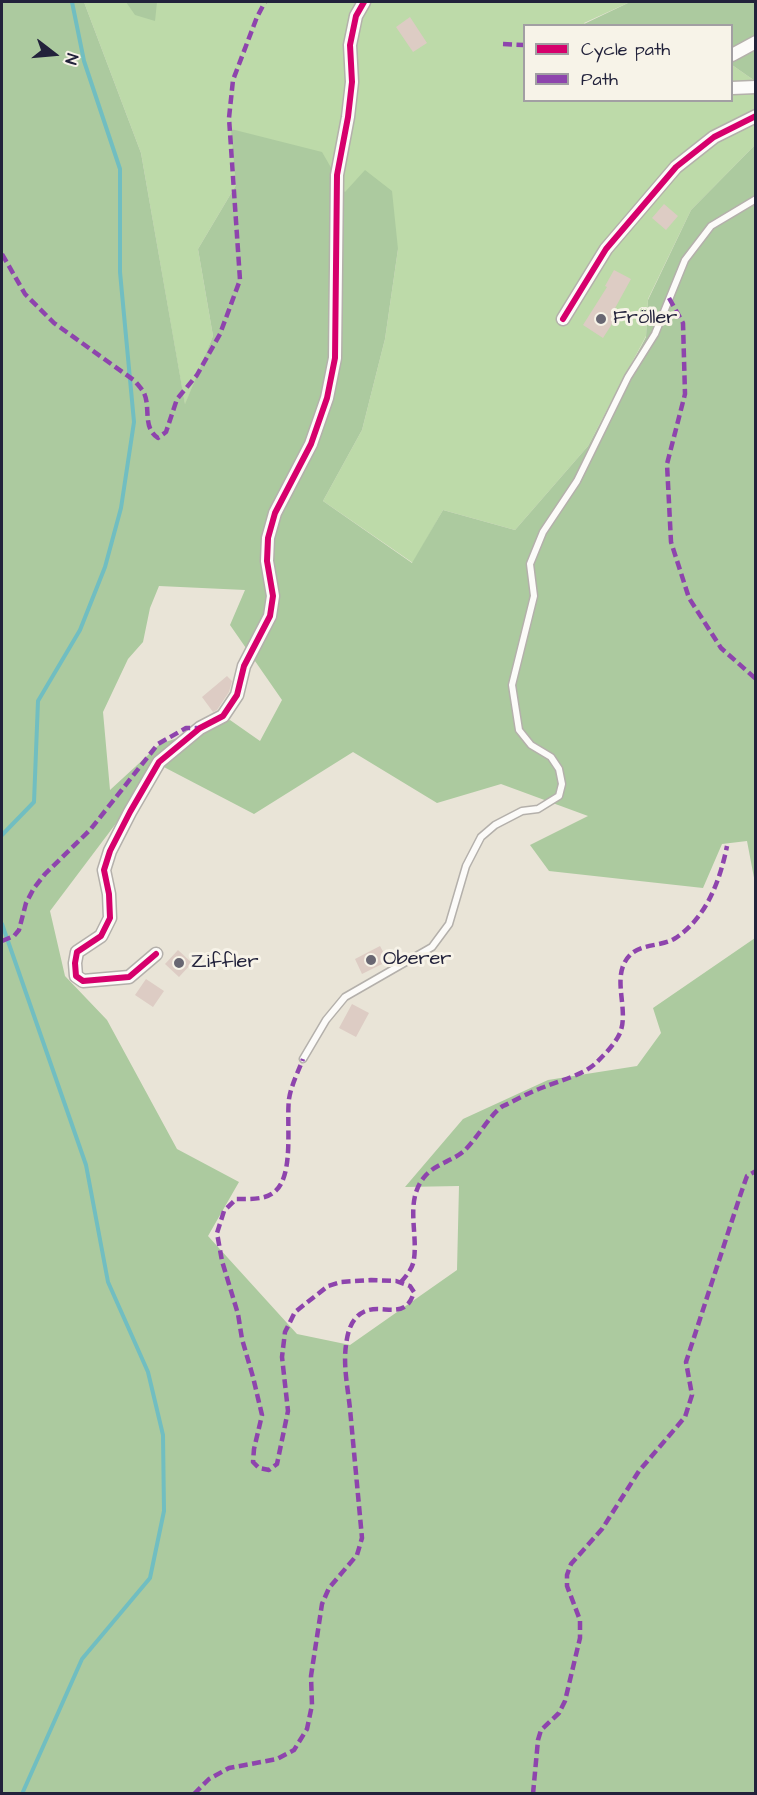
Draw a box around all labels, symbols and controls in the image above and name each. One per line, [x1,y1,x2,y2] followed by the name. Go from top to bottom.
[24,24,84,84] north arrow
[523,24,733,102] legend
[581,37,670,62] text: Cycle path
[59,51,83,67] text: N
[581,67,618,92] text: Path
[613,307,677,331] place label: Fröller
[594,312,608,326] marker: Fröller
[383,948,451,972] place label: Oberer
[191,951,258,975] place label: Ziffler
[364,953,378,967] marker: Oberer
[172,956,186,970] marker: Ziffler

